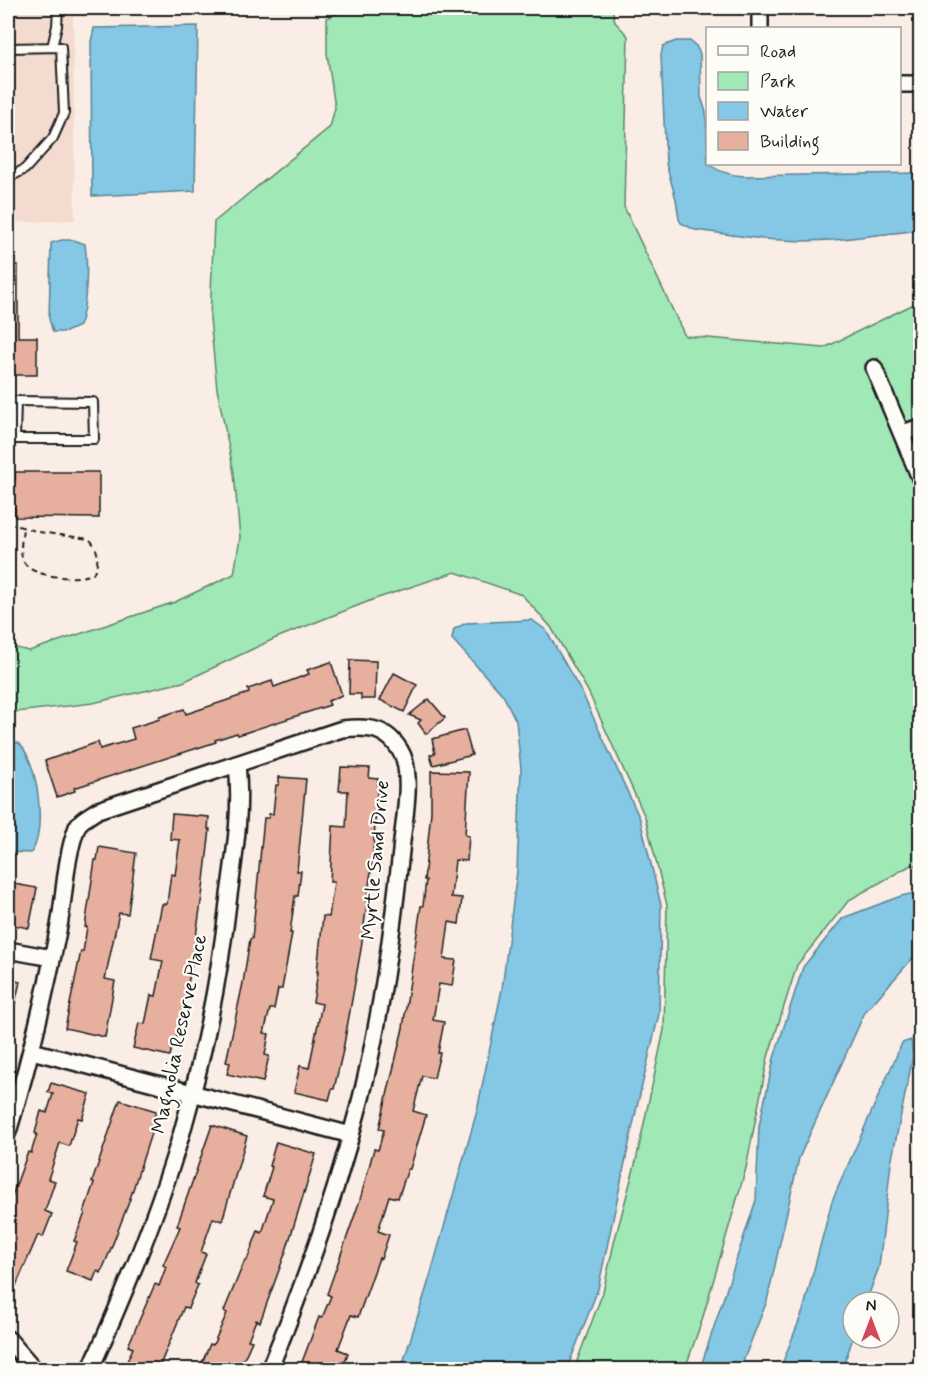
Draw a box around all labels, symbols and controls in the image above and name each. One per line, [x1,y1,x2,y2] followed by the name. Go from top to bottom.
[706,27,901,165] legend
[760,40,796,64] text: Road
[760,70,796,94] text: Park
[760,100,809,124] text: Water
[760,130,820,156] text: Building
[356,779,396,941] street label: Myrtle Sand Drive
[146,932,216,1137] street label: Magnolia Reserve Place
[841,1290,901,1350] north arrow
[866,1296,876,1317] text: N

